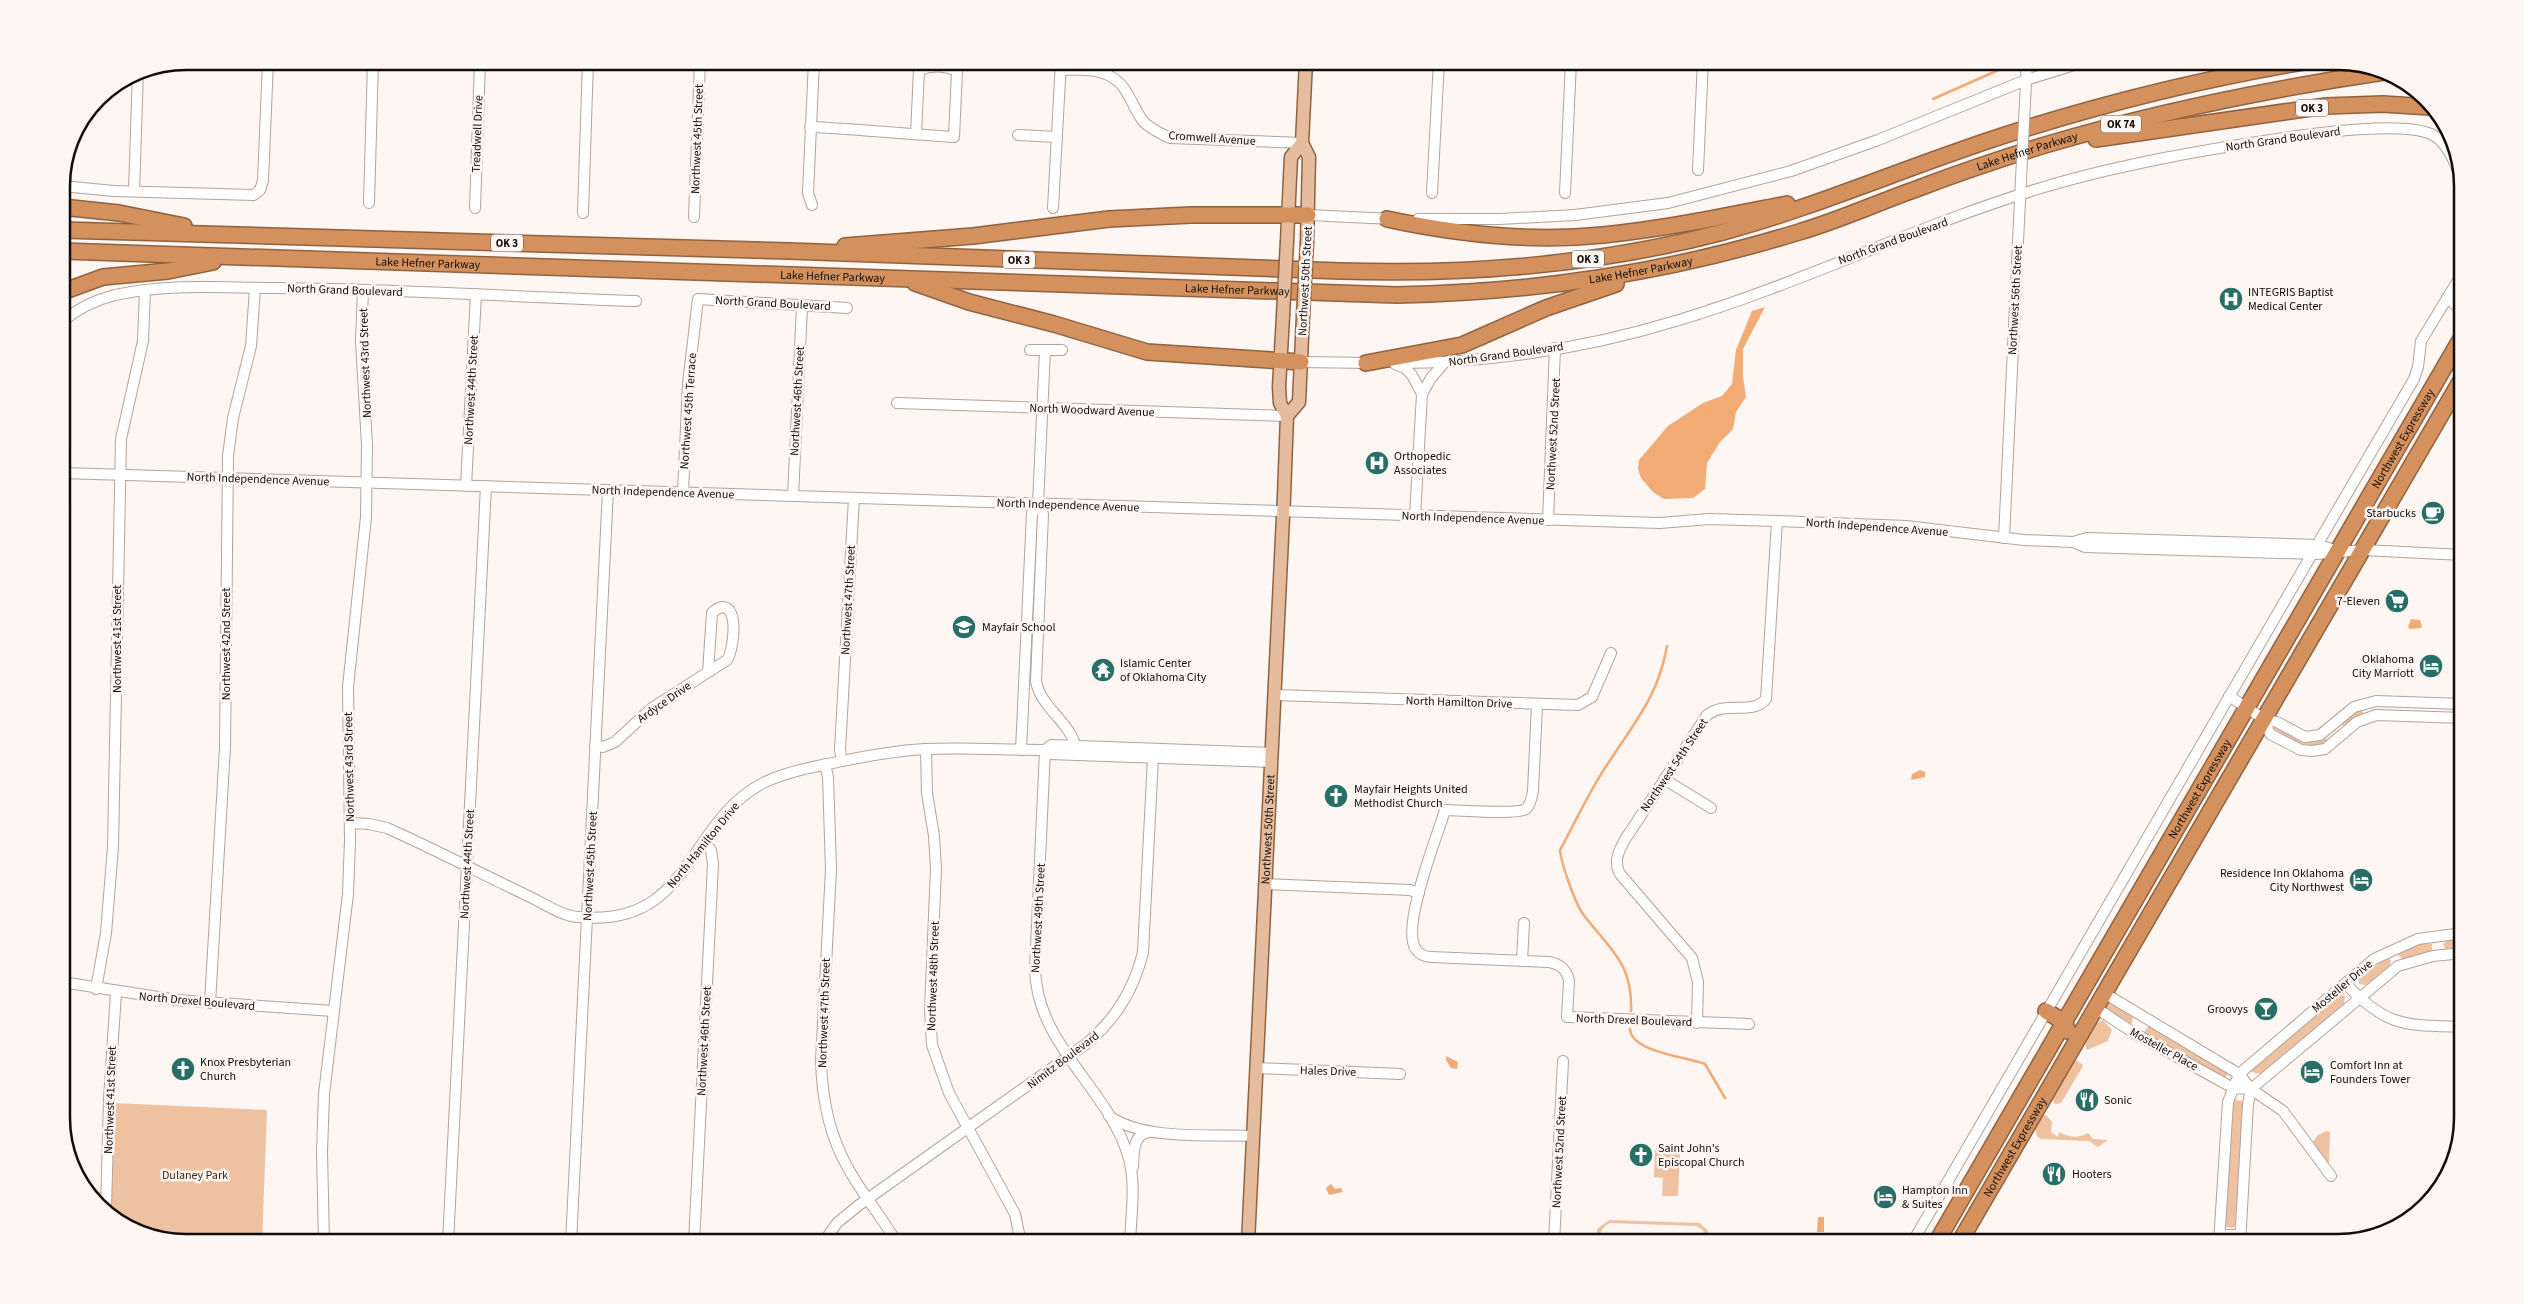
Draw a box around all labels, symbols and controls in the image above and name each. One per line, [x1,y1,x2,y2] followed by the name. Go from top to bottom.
[687,84,708,194] street label: Northwest 45th Street
[468,95,487,173] street label: Treadwell Drive
[2296,100,2328,116] road number: OK 3
[2101,116,2141,132] road number: OK 74
[2225,123,2342,156] street label: North Grand Boulevard
[1168,127,1256,150] street label: Cromwell Avenue
[1974,128,2080,176] street label: Lake Hefner Parkway
[1836,214,1950,269] street label: North Grand Boulevard
[1294,226,1317,336] street label: Northwest 50th Street
[491,234,523,252] road number: OK 3
[2004,245,2027,355] street label: Northwest 56th Street
[1572,250,1604,268] road number: OK 3
[1003,252,1035,268] road number: OK 3
[375,253,481,274] street label: Lake Hefner Parkway
[1588,253,1695,288] street label: Lake Hefner Parkway
[780,267,886,287] street label: Lake Hefner Parkway
[287,280,403,301] street label: North Grand Boulevard
[1185,280,1291,300] street label: Lake Hefner Parkway
[2248,284,2333,315] place label: INTEGRIS Baptist Medical Center
[2218,286,2244,312] hospital icon: INTEGRIS Baptist Medical Center
[715,292,831,315] street label: North Grand Boulevard
[355,308,376,418] street label: Northwest 43rd Street
[460,335,483,445] street label: Northwest 44th Street
[1448,338,1565,371] street label: North Grand Boulevard
[786,346,809,456] street label: Northwest 46th Street
[676,352,701,470] street label: Northwest 45th Terrace
[1542,377,1565,491] street label: Northwest 52nd Street
[2368,385,2439,492] street label: Northwest Expressway
[1029,400,1155,421] street label: North Woodward Avenue
[1394,448,1451,479] place label: Orthopedic Associates
[1364,450,1390,476] hospital icon: Orthopedic Associates
[186,469,330,490] street label: North Independence Avenue
[591,482,735,503] street label: North Independence Avenue
[996,495,1140,516] street label: North Independence Avenue
[2420,500,2446,526] cafe icon: Starbucks
[2366,505,2416,522] place label: Starbucks
[1401,508,1545,529] street label: North Independence Avenue
[1805,514,1949,541] street label: North Independence Avenue
[837,545,860,655] street label: Northwest 47th Street
[109,585,126,693] street label: Northwest 41st Street
[218,588,235,700] street label: Northwest 42nd Street
[2384,588,2410,614] supermarket icon: 7-Eleven
[2337,593,2380,610] place label: 7-Eleven
[951,614,977,640] school or university icon: Mayfair School
[982,619,1056,636] place label: Mayfair School
[2352,651,2414,682] place label: Oklahoma City Marriott
[2418,653,2444,679] hotel icon: Oklahoma City Marriott
[1120,655,1207,686] place label: Islamic Center of Oklahoma City
[1090,657,1116,683] temple icon: Islamic Center of Oklahoma City
[634,678,695,727] street label: Ardyce Drive
[1405,692,1513,713] street label: North Hamilton Drive
[340,712,359,822] street label: Northwest 43rd Street
[1637,715,1712,816] street label: Northwest 54th Street
[2164,736,2236,842] street label: Northwest Expressway
[1257,774,1280,885] street label: Northwest 50th Street
[1354,781,1468,812] place label: Mayfair Heights United Methodist Church
[1323,783,1349,809] church icon: Mayfair Heights United Methodist Church
[663,799,744,892] street label: North Hamilton Drive
[456,809,479,919] street label: Northwest 44th Street
[579,811,602,921] street label: Northwest 45th Street
[1027,863,1050,973] street label: Northwest 49th Street
[2220,865,2344,896] place label: Residence Inn Oklahoma City Northwest
[2348,867,2374,893] hotel icon: Residence Inn Oklahoma City Northwest
[923,921,944,1031] street label: Northwest 48th Street
[2308,956,2376,1017] street label: Mosteller Drive
[814,958,835,1068] street label: Northwest 47th Street
[693,986,716,1096] street label: Northwest 46th Street
[138,988,256,1015] street label: North Drexel Boulevard
[2253,996,2279,1022] bar icon: Groovys
[2207,1001,2248,1018] place label: Groovys
[1575,1010,1693,1031] street label: North Drexel Boulevard
[2127,1024,2201,1075] street label: Mosteller Place
[1024,1028,1103,1093] street label: Nimitz Boulevard
[100,1046,121,1154] street label: Northwest 41st Street
[200,1054,291,1085] place label: Knox Presbyterian Church
[170,1056,196,1082] church icon: Knox Presbyterian Church
[2330,1057,2411,1088] place label: Comfort Inn at Founders Tower
[2299,1059,2325,1085] hotel icon: Comfort Inn at Founders Tower
[1300,1062,1356,1081] street label: Hales Drive
[2074,1087,2100,1113] restaurant icon: Sonic
[2104,1092,2132,1109] place label: Sonic
[1979,1094,2051,1200] street label: Northwest Expressway
[1548,1095,1571,1209] street label: Northwest 52nd Street
[1658,1140,1745,1171] place label: Saint John's Episcopal Church
[1628,1142,1654,1168] church icon: Saint John's Episcopal Church
[2041,1161,2067,1187] restaurant icon: Hooters
[2072,1166,2112,1183] place label: Hooters
[162,1167,228,1184] park label: Dulaney Park
[1902,1182,1968,1213] place label: Hampton Inn & Suites
[1872,1184,1898,1210] hotel icon: Hampton Inn & Suites

